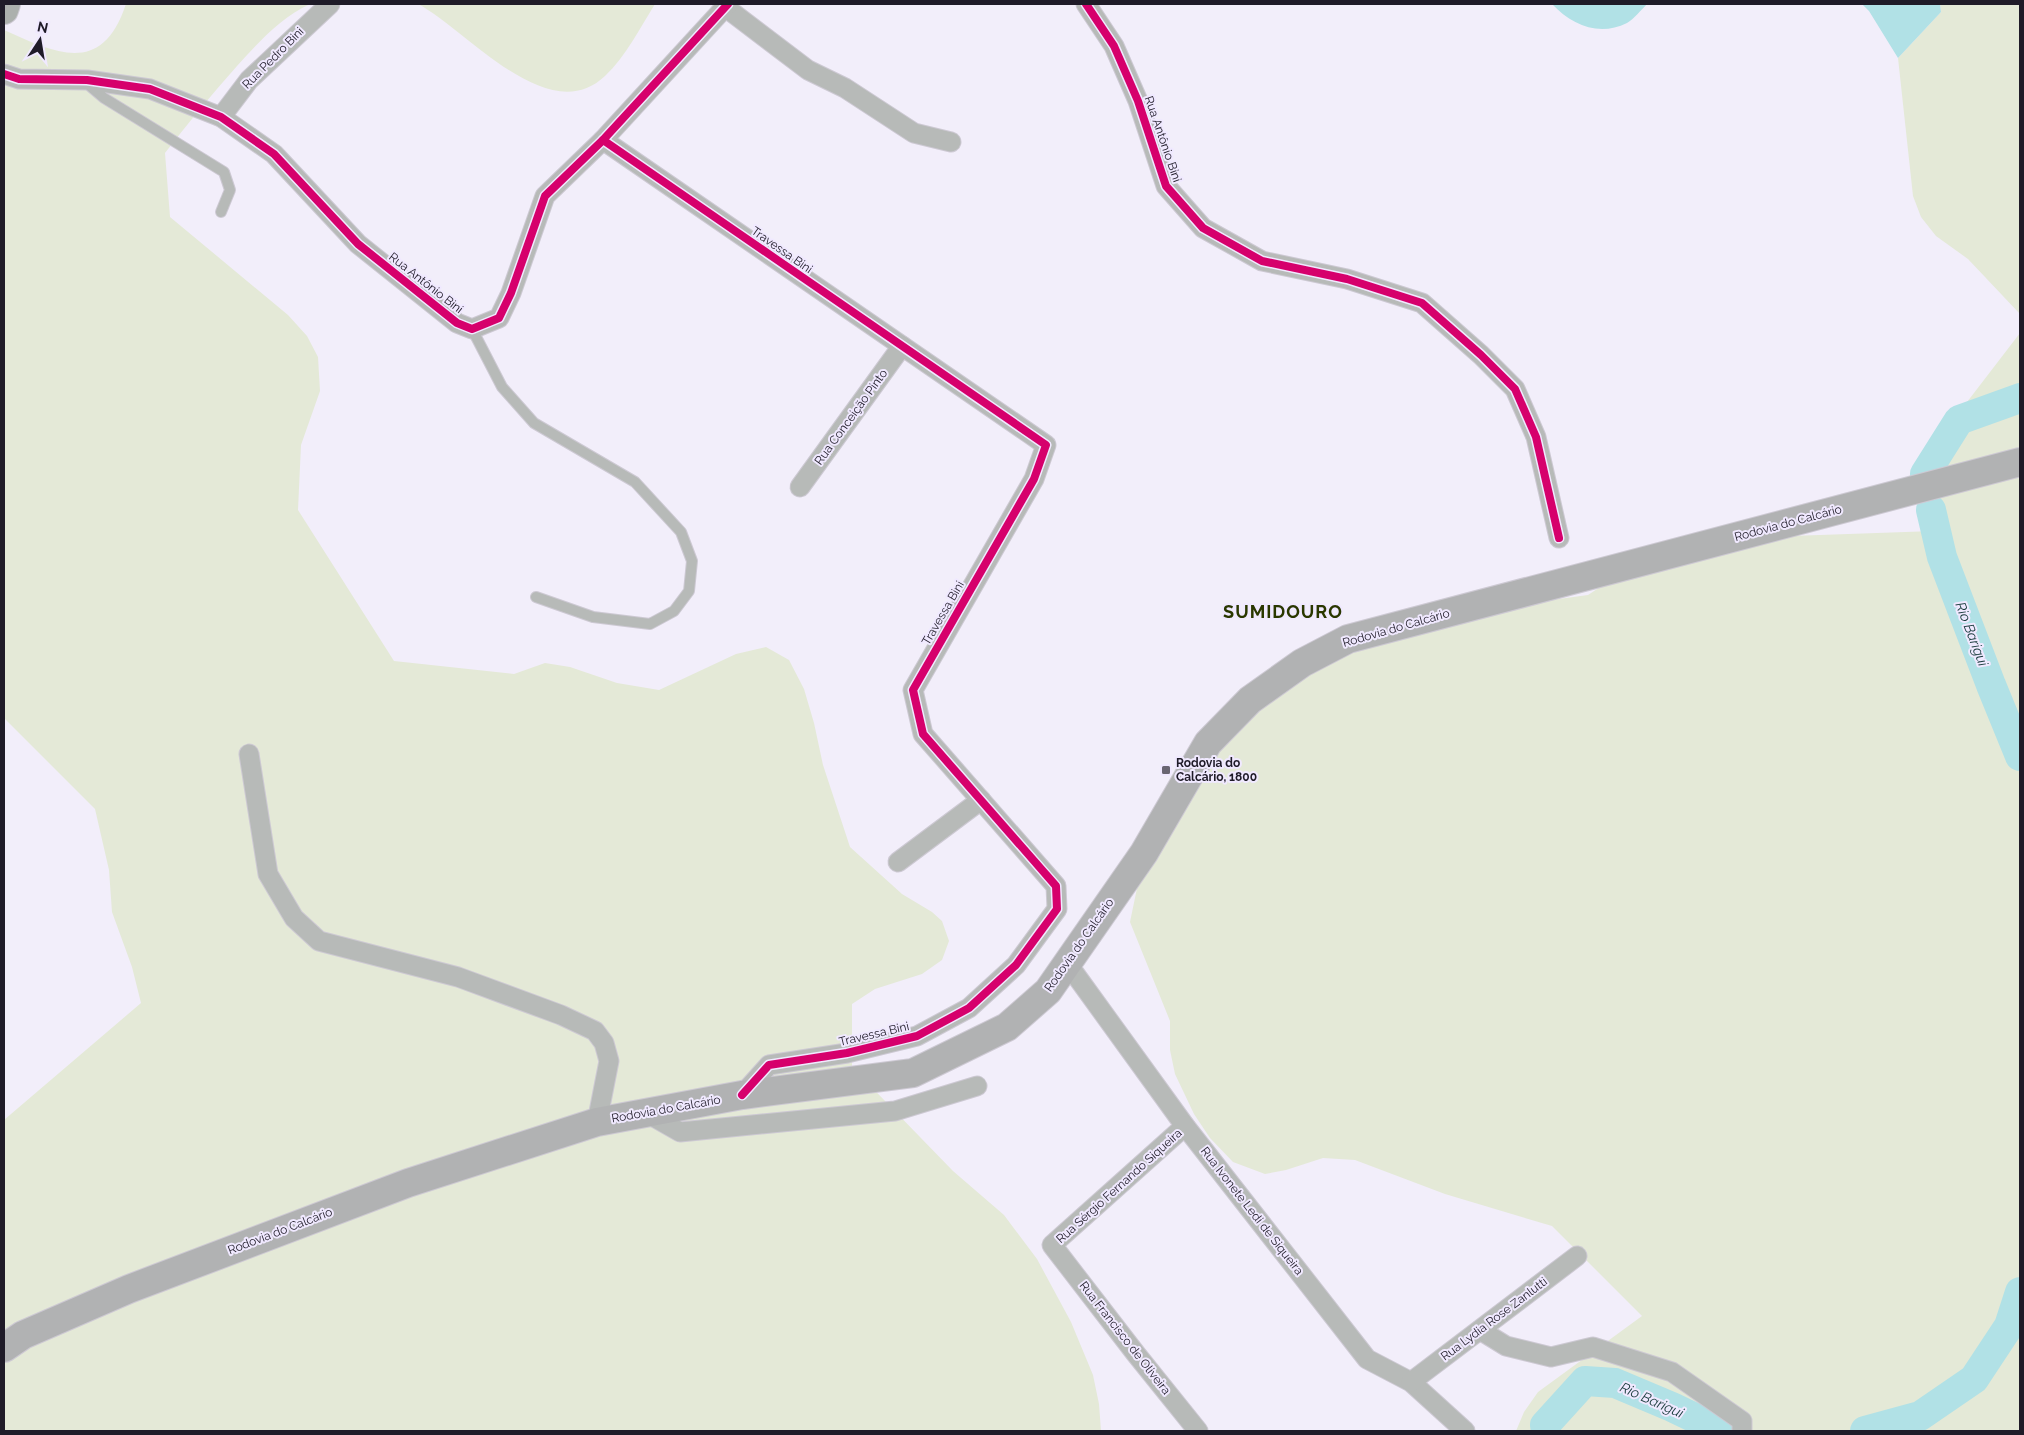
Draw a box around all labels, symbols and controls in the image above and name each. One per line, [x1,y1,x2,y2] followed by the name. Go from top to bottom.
[15,15,65,65] north arrow
[36,18,50,36] text: N
[239,24,307,92] street label: Rua Pedro Bini
[1142,94,1184,184] street label: Rua Antônio Bini
[749,224,815,276] street label: Travessa Bini
[386,250,466,316] street label: Rua Antônio Bini
[812,367,890,467] street label: Rua Conceição Pinto
[1733,502,1843,544] street label: Rodovia do Calcário
[919,579,967,647] street label: Travessa Bini
[1952,600,1992,669] water label: Rio Barigui
[1223,601,1343,622] district label: SUMIDOURO
[1341,606,1451,650] street label: Rodovia do Calcário
[1176,756,1257,784] place label: Rodovia do Calcário, 1800
[1160,764,1172,776] marker: Rodovia do Calcário, 1800
[1042,896,1116,994] street label: Rodovia do Calcário
[838,1019,910,1049] street label: Travessa Bini
[610,1093,722,1125] street label: Rodovia do Calcário
[1053,1126,1185,1246] street label: Rua Sérgio Fernando Siqueira
[1198,1144,1306,1278] street label: Rua Ivonete Ledi de Siqueira
[226,1205,334,1257] street label: Rodovia do Calcário
[1438,1275,1550,1363] street label: Rua Lydia Rose Zanlutti
[1077,1279,1173,1397] street label: Rua Francisco de Oliveira
[1618,1379,1687,1421] water label: Rio Barigui

